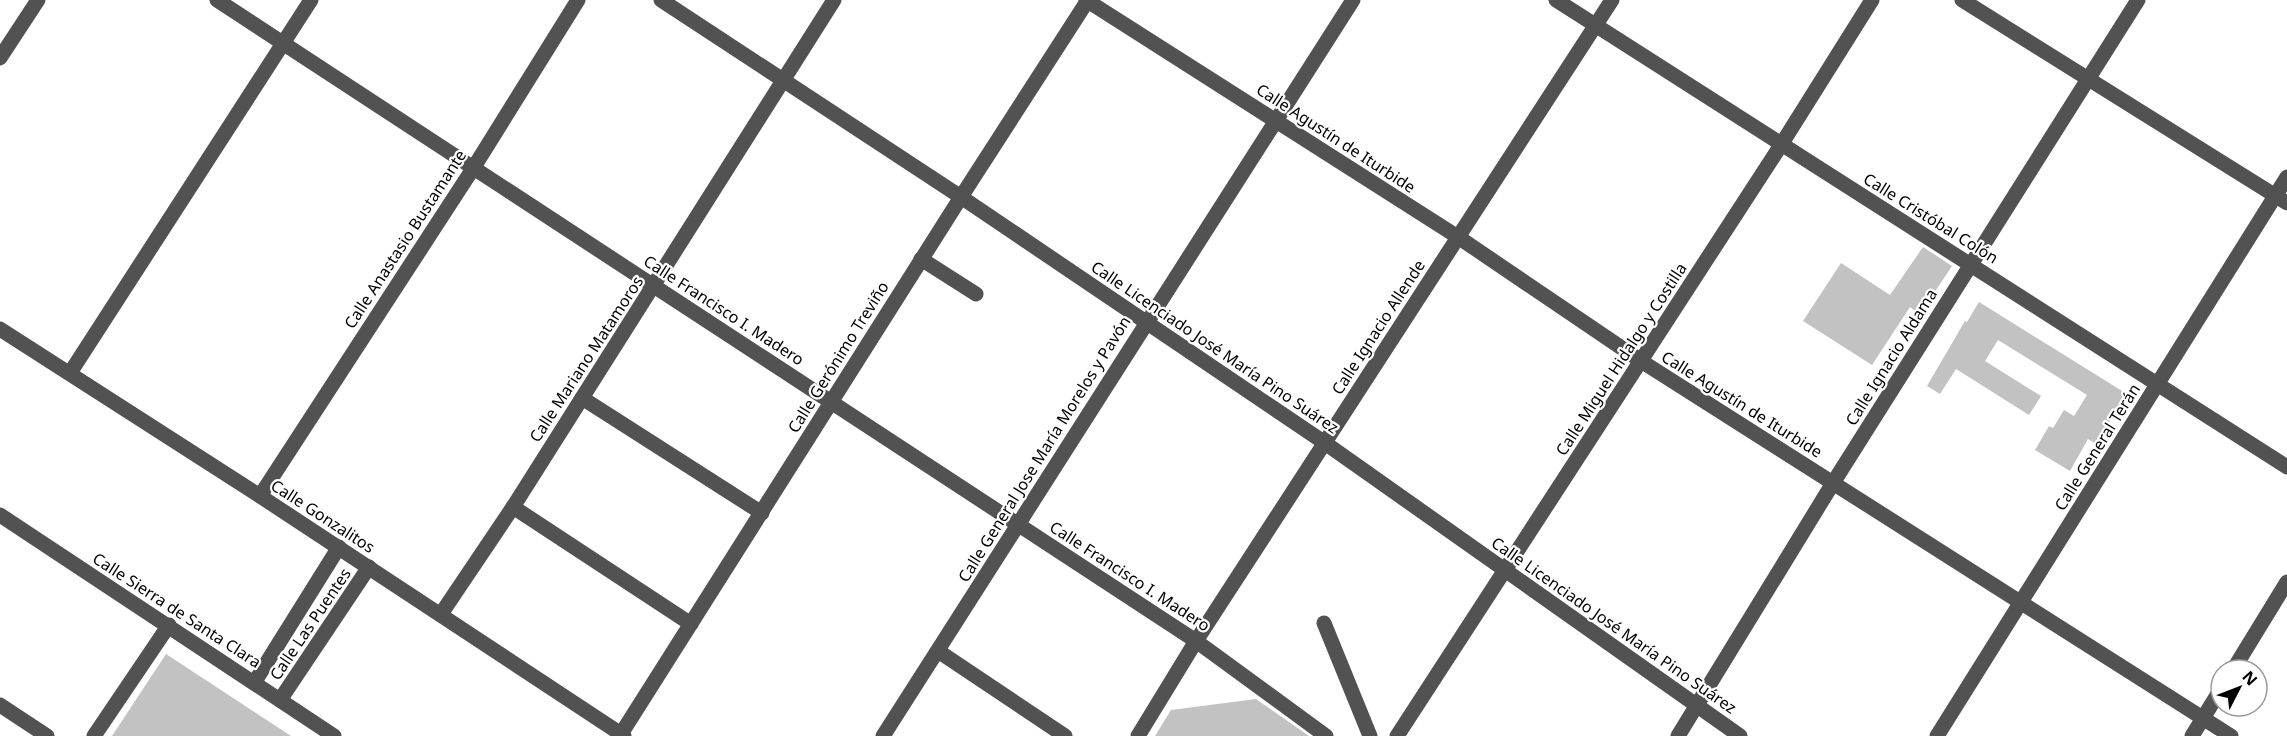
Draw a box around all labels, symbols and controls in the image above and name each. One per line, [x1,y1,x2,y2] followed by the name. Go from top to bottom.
[1252,78,1420,198] street label: Calle Agustín de Iturbide
[339,145,471,333] street label: Calle Anastasio Bustamante
[1859,168,2003,268] street label: Calle Cristóbal Colón
[640,250,808,370] street label: Calle Francisco I. Madero
[1326,255,1430,399] street label: Calle Ignacio Allende
[1087,256,1343,438] street label: Calle Licenciado José María Pino Suárez
[1550,258,1692,460] street label: Calle Miguel Hidalgo y Costilla
[524,272,648,446] street label: Calle Mariano Matamoros
[782,277,894,437] street label: Calle Gerónimo Treviño
[1840,284,1942,430] street label: Calle Ignacio Aldama
[953,312,1135,586] street label: Calle General Jose María Morelos y Pavón
[1657,345,1827,463] street label: Calle Agustín de Iturbide
[2049,379,2145,515] street label: Calle General Terán
[267,474,379,558] street label: Calle Gonzalitos
[1046,516,1214,636] street label: Calle Francisco I. Madero
[1487,532,1741,718] street label: Calle Licenciado José María Pino Suárez
[89,547,265,673] street label: Calle Sierra de Santa Clara
[264,564,356,684] street label: Calle Las Puentes
[2209,658,2269,718] north arrow
[2238,666,2263,690] text: N

